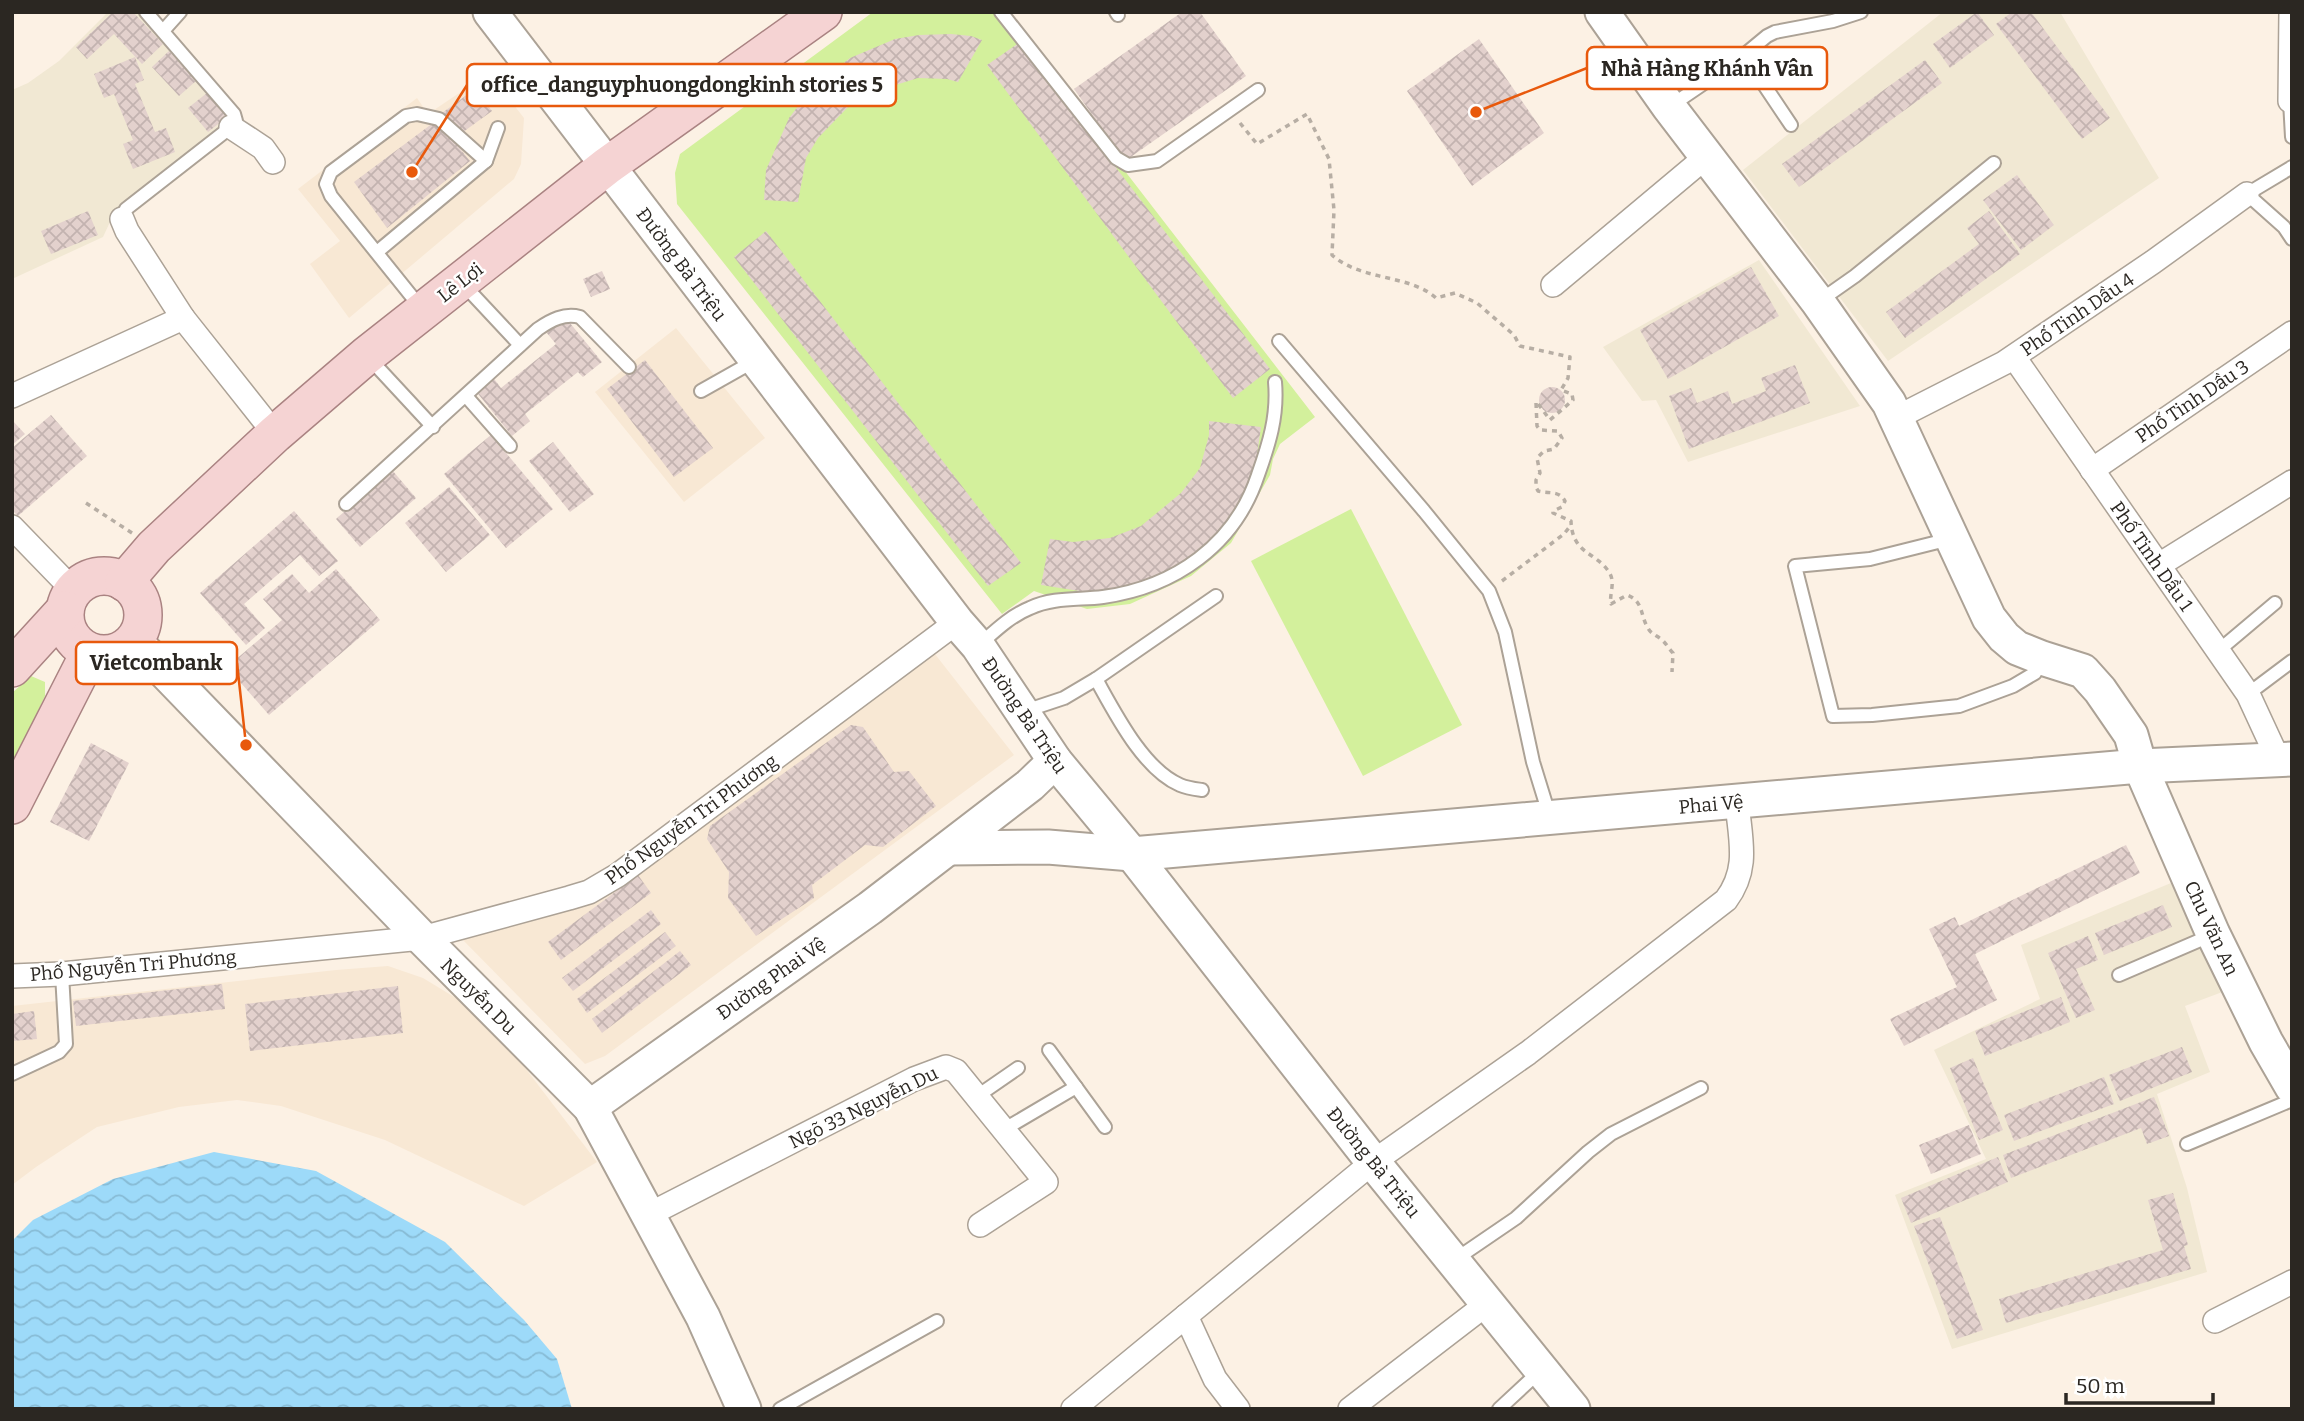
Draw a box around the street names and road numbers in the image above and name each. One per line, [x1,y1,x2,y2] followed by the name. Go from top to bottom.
[632,203,732,326] street label: Đường Bà Triệu
[433,257,488,307] street label: Lê Lợi
[2016,268,2138,361] street label: Phố Tinh Dầu 4
[2131,355,2253,448] street label: Phố Tinh Dầu 3
[2105,497,2198,616] street label: Phố Tinh Dầu 1
[977,653,1072,778] street label: Đường Bà Triệu
[601,749,782,890] street label: Phố Nguyễn Tri Phương
[1678,790,1744,819] street label: Phai Vệ
[2180,877,2244,979] street label: Chu Văn An
[712,932,830,1024] street label: Đường Phai Vệ
[29,945,238,986] street label: Phố Nguyễn Tri Phương
[436,954,522,1039] street label: Nguyễn Du
[785,1061,942,1153] street label: Ngõ 33 Nguyễn Du
[1322,1102,1425,1222] street label: Đường Bà Triệu

